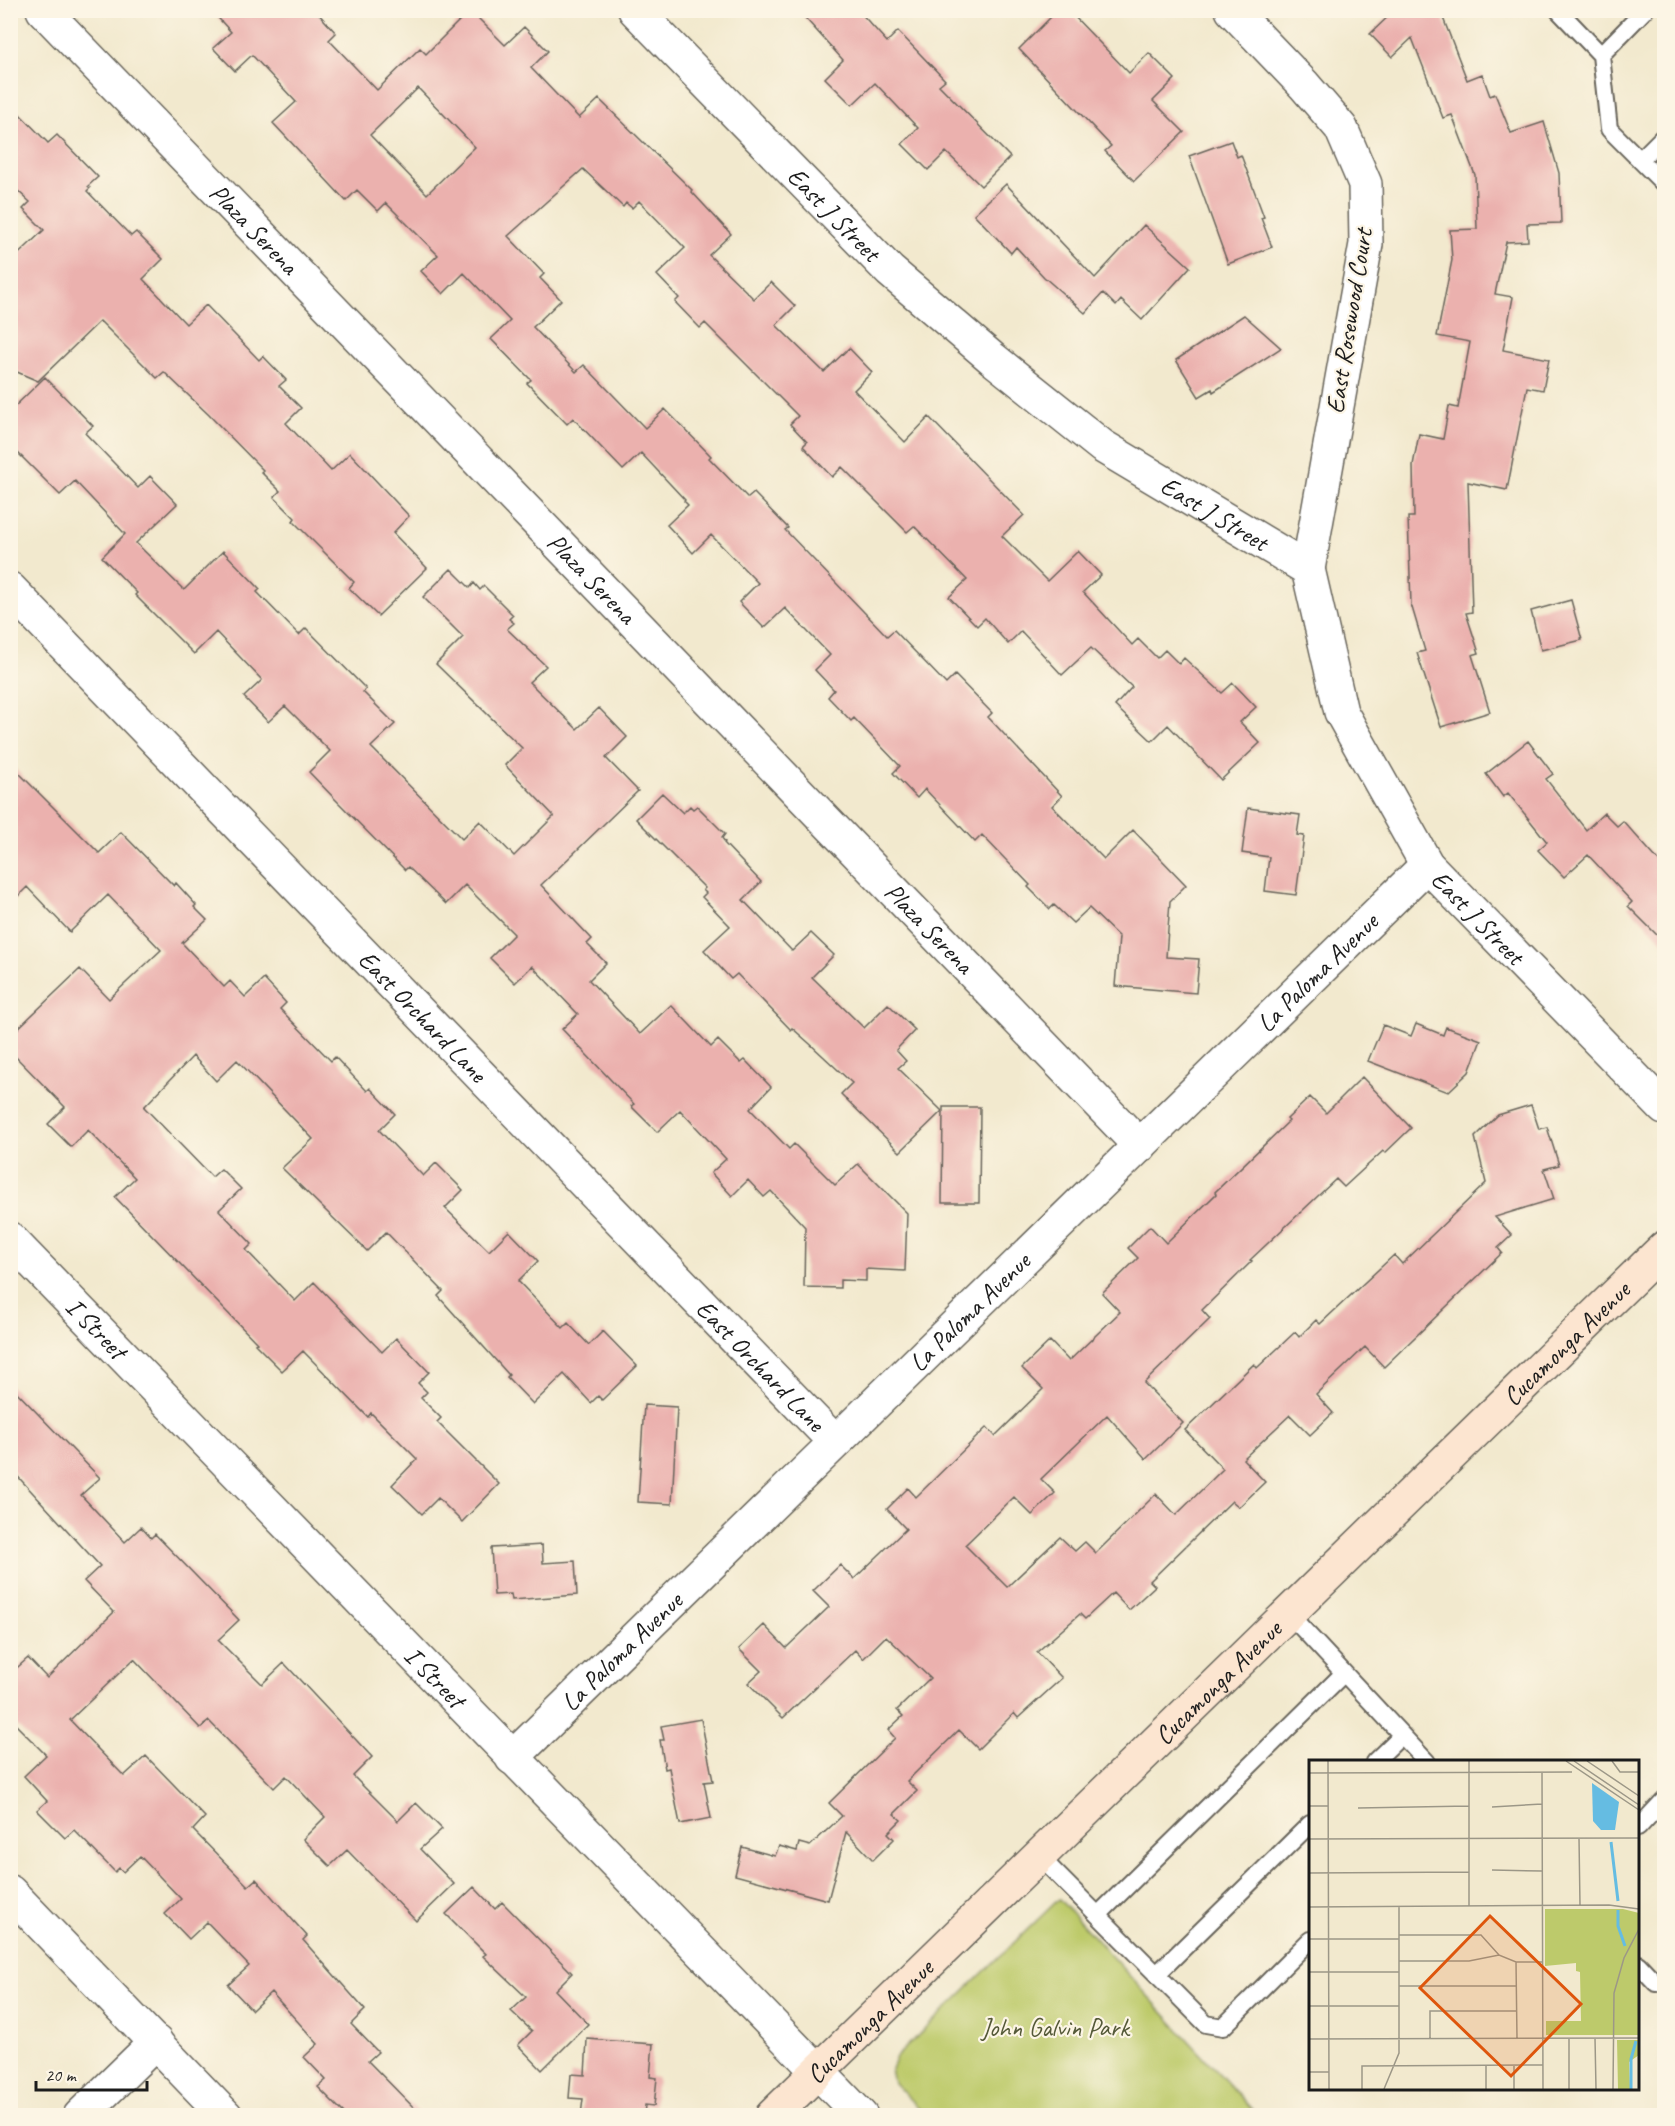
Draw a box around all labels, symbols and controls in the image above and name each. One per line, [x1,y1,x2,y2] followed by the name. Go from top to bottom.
[781,160,889,270] street label: East J Street
[203,176,307,282] street label: Plaza Serena
[1318,224,1380,416] street label: East Rosewood Court
[1155,468,1276,559] street label: East J Street
[540,526,644,632] street label: Plaza Serena
[1424,863,1533,973] street label: East J Street
[878,875,982,982] street label: Plaza Serena
[1249,904,1387,1039] street label: La Paloma Avenue
[352,943,495,1090] street label: East Orchard Lane
[902,1243,1039,1378] street label: La Paloma Avenue
[1495,1272,1639,1413] street label: Cucamonga Avenue
[59,1290,136,1368] street label: I Street
[689,1292,833,1439] street label: East Orchard Lane
[554,1583,691,1718] street label: La Paloma Avenue
[1147,1611,1290,1752] street label: Cucamonga Avenue
[397,1639,475,1717] street label: I Street
[1309,1760,1639,2090] inset map
[799,1950,942,2090] street label: Cucamonga Avenue
[979,2011,1131,2044] park label: John Galvin Park
[36,2054,147,2092] scale bar
[45,2064,78,2086] text: 20 m

